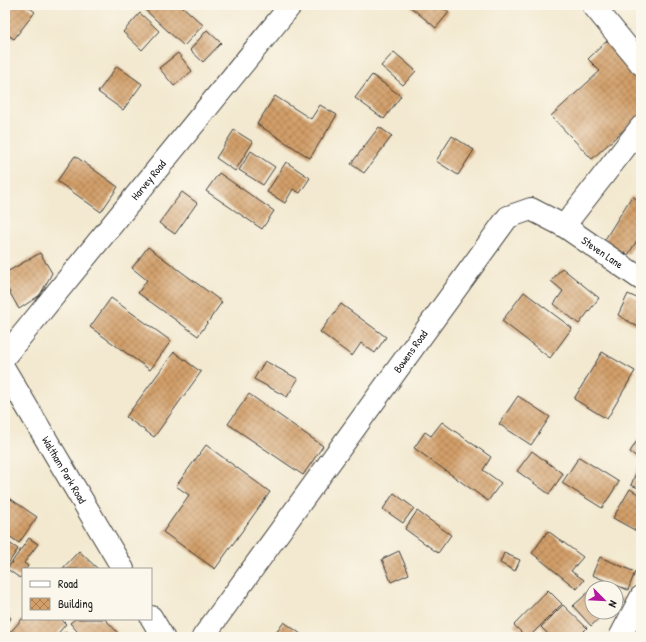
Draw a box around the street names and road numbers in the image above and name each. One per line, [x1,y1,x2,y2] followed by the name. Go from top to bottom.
[128,157,169,203] street label: Harvey Road
[579,233,626,272] street label: Steven Lane
[390,327,431,375] street label: Bowens Road
[39,434,90,507] street label: Waltham Park Road

